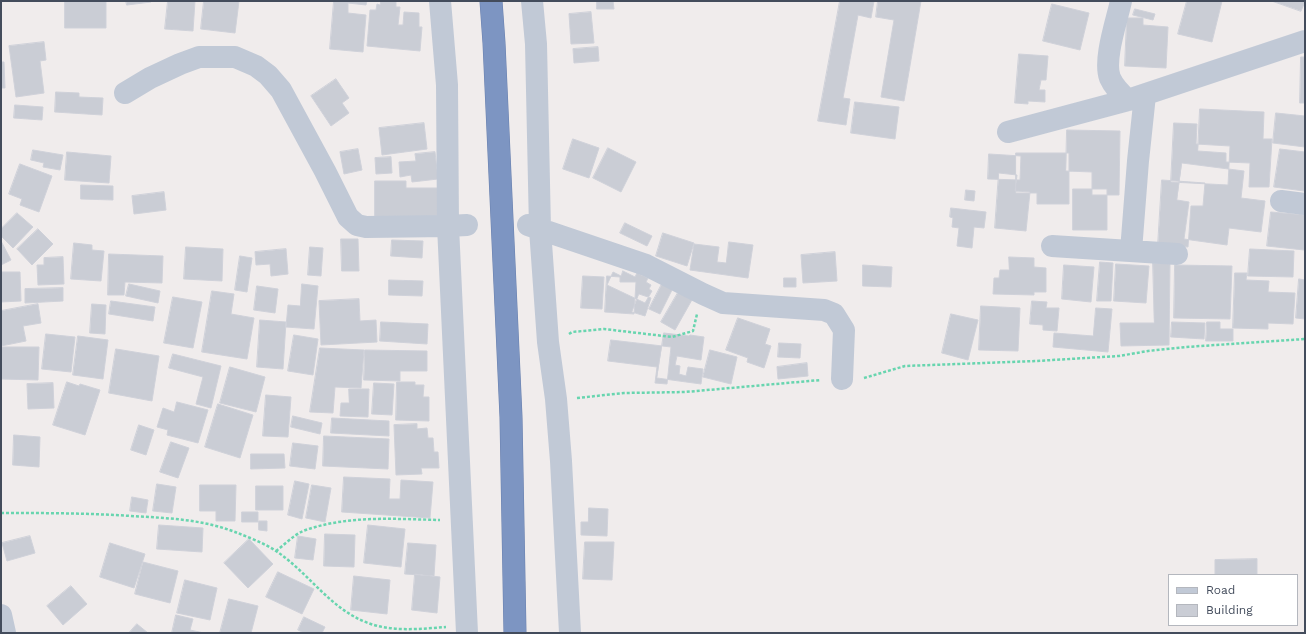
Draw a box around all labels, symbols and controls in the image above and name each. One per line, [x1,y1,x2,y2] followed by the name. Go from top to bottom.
[1168,574,1298,626] legend
[1206,583,1235,597] text: Road
[1206,603,1253,617] text: Building

